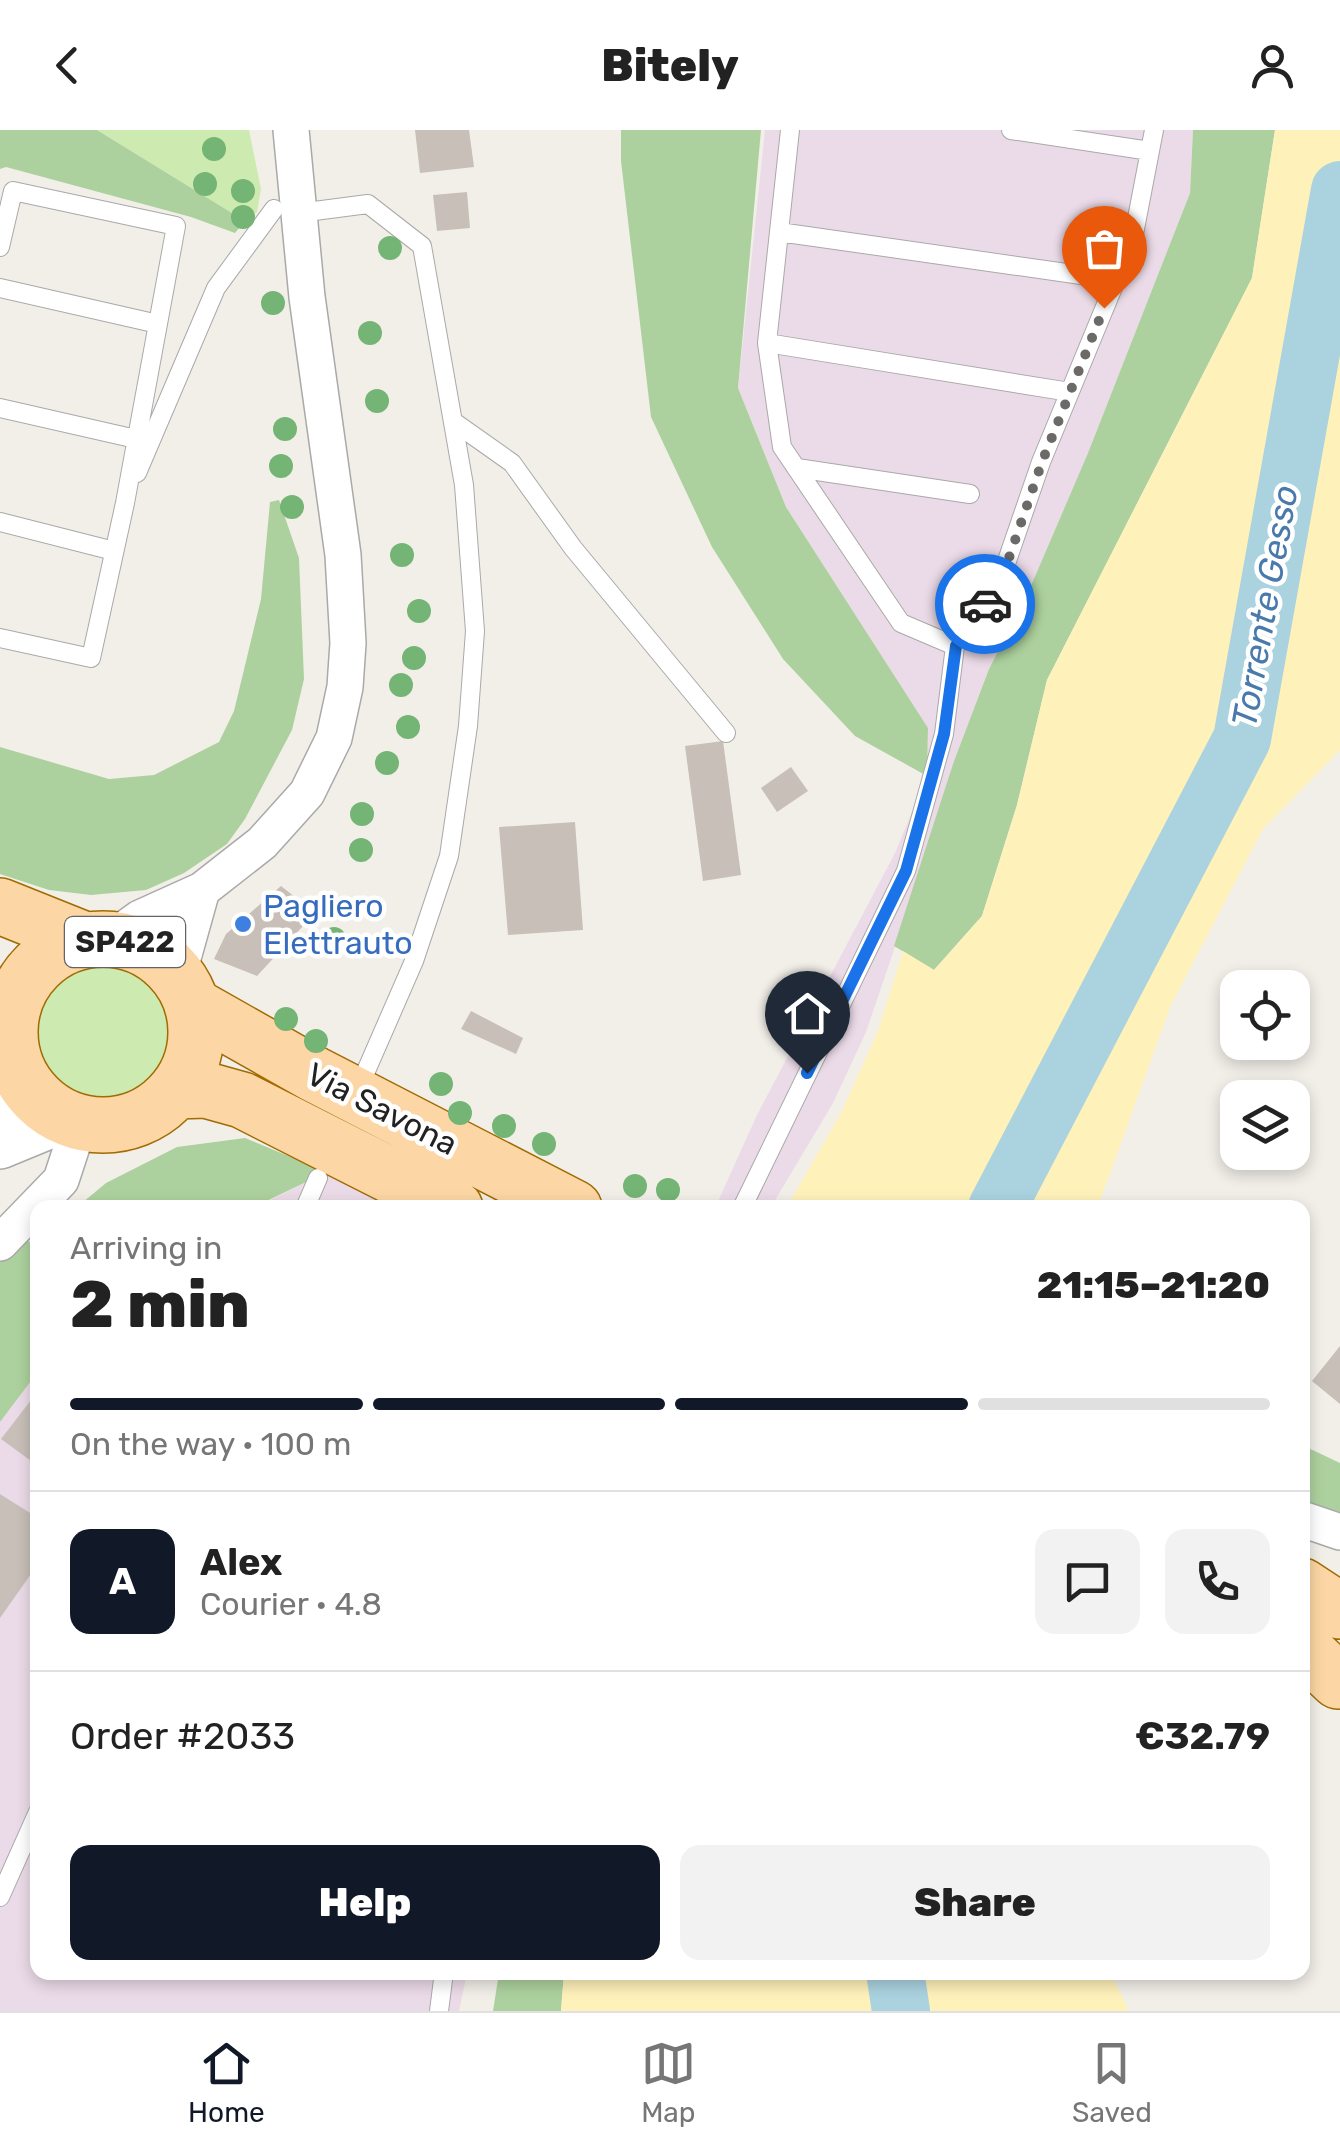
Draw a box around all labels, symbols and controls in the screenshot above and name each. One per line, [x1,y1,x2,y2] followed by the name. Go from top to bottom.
[40,38,95,93] icon: back
[1245,38,1300,93] icon: person
[601,39,739,92] text: Bitely
[1062,206,1147,309] pin
[1077,221,1132,276] icon: bag
[1223,482,1307,730] water label: Torrente Gesso
[935,554,1035,654] courier
[958,577,1013,632] icon: car
[263,887,413,962] place label: Pagliero Elettrauto
[232,913,254,935] marker: Pagliero Elettrauto
[65,917,185,967] road number: SP422
[1220,970,1310,1170] map controls
[1220,970,1310,1060] button: locate
[765,971,850,1074] pin
[780,986,835,1041] icon: home
[300,1055,464,1163] street label: Via Savona
[1220,1080,1310,1170] button: layers
[70,1229,222,1267] text: Arriving in
[1037,1262,1270,1308] text: 21:15–21:20
[70,1266,250,1343] text: 2 min
[70,1425,351,1463] text: On the way · 100 m
[1035,1529,1140,1634] button: chat
[1165,1529,1270,1634] button: phone
[200,1539,282,1585] text: Alex
[109,1558,136,1604] text: A
[200,1585,382,1623] text: Courier · 4.8
[70,1713,295,1759] text: Order #2033
[1135,1713,1270,1759] text: €32.79
[70,1845,660,1960] button: Help
[680,1845,1270,1960] button: Share
[188,2036,265,2129] tab: Home
[641,2036,696,2129] tab: Map
[1072,2036,1152,2129] tab: Saved

